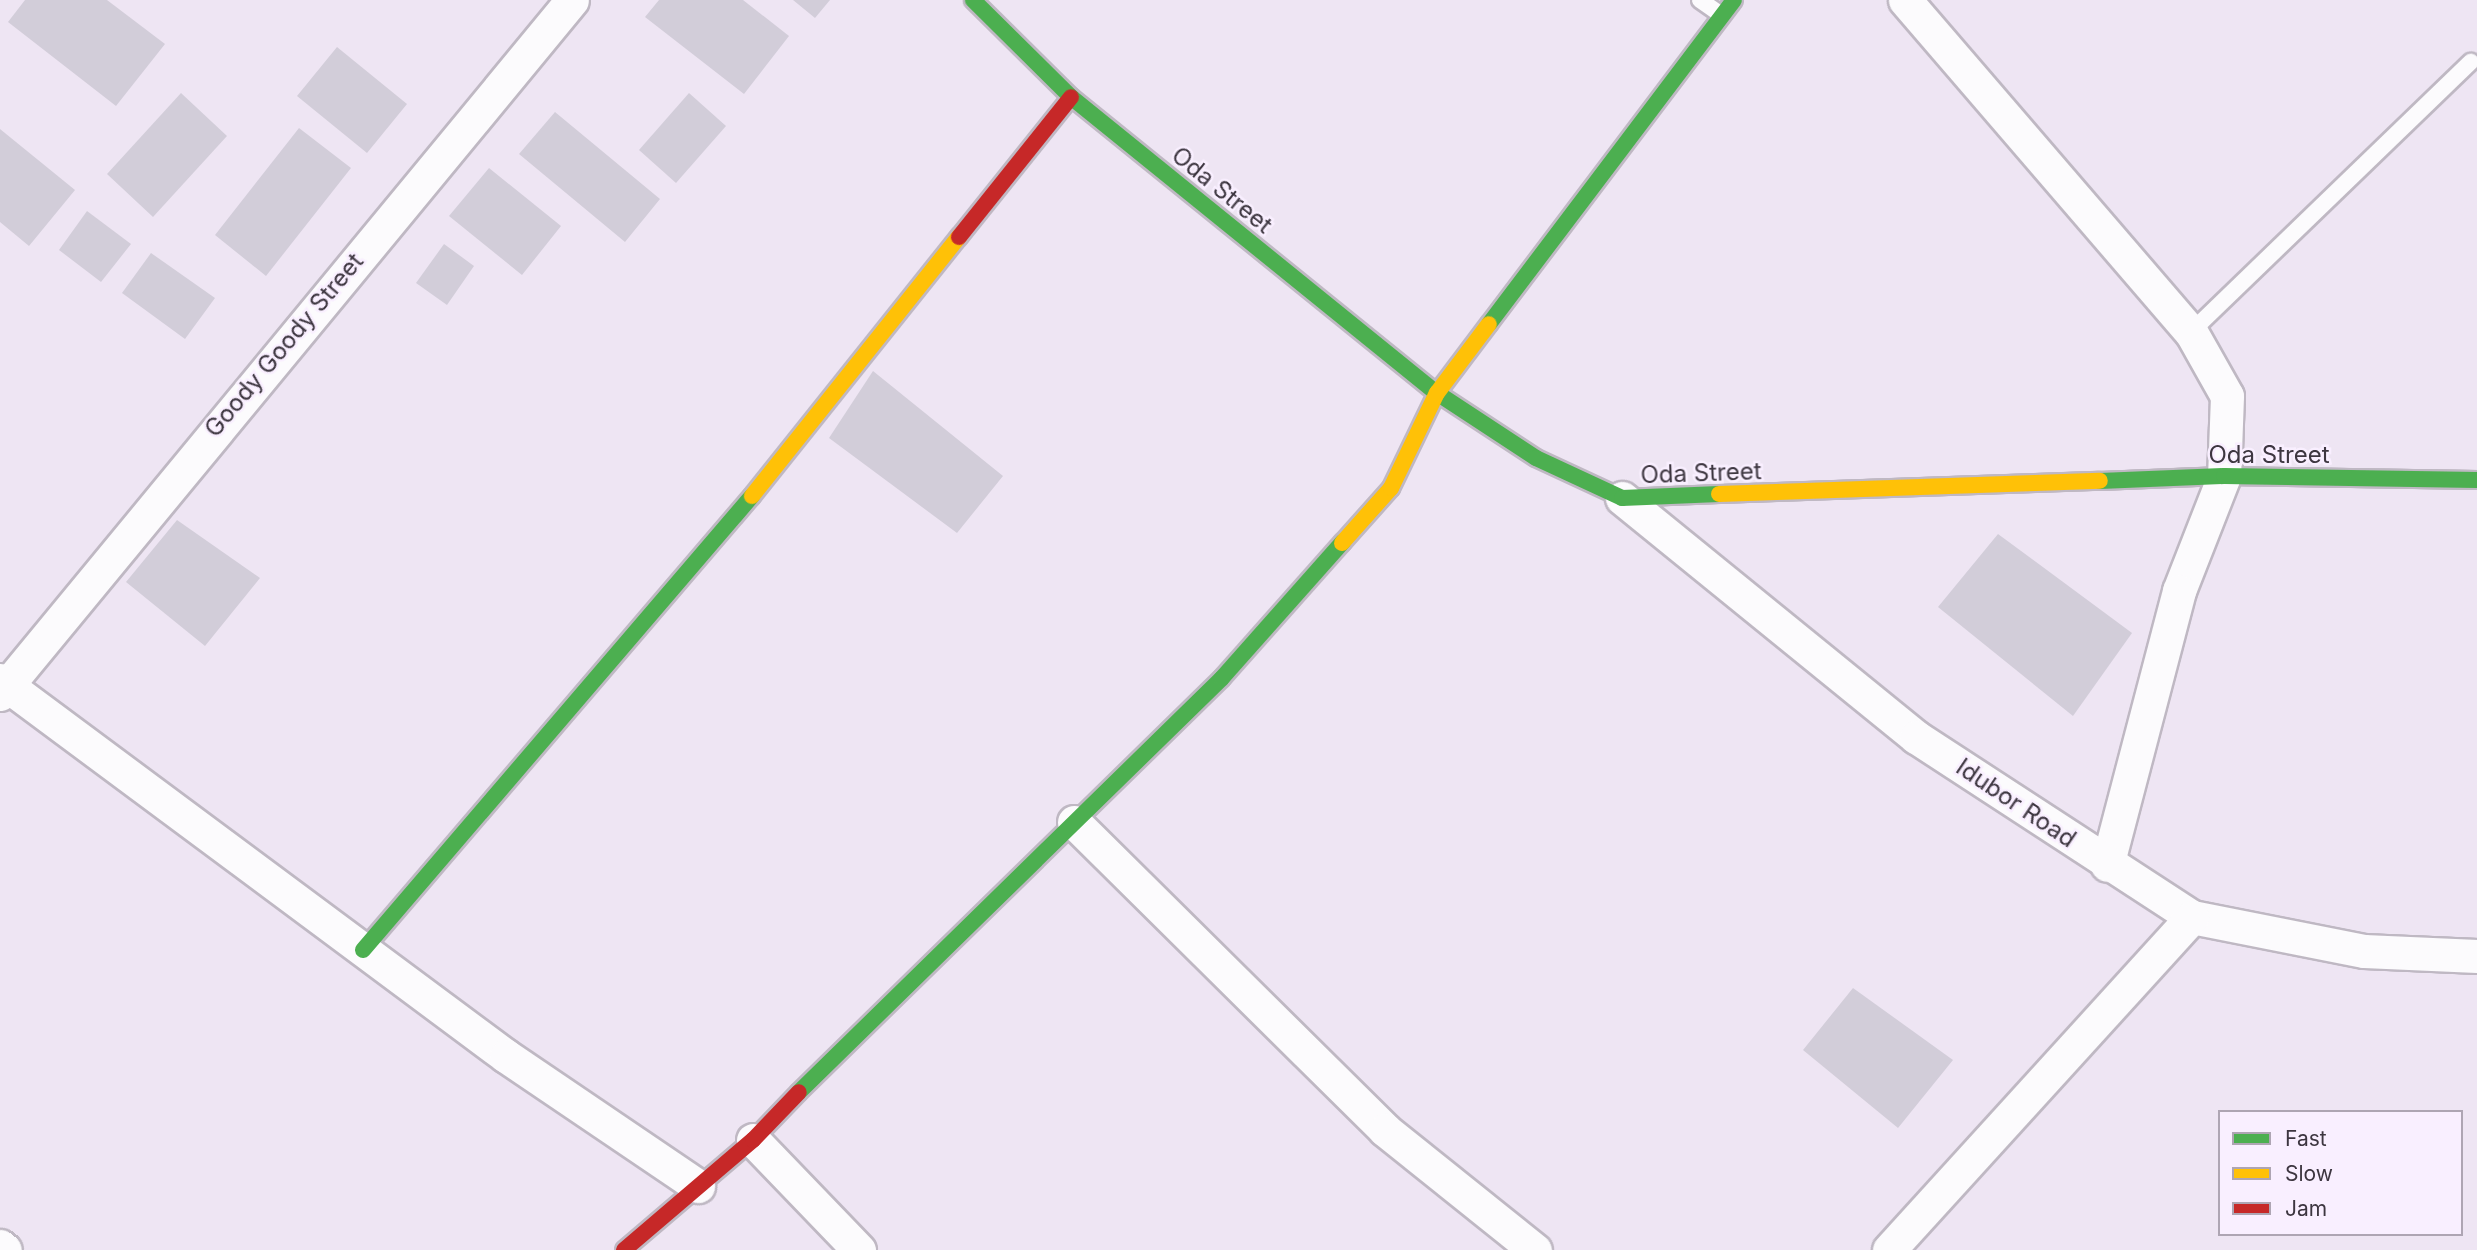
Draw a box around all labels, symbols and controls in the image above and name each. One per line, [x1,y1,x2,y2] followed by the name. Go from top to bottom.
[1166,141,1278,239] street label: Oda Street
[199,247,369,443] street label: Goody Goody Street
[2209,441,2329,469] street label: Oda Street
[1640,456,1762,490] street label: Oda Street
[1951,752,2081,854] street label: Idubor Road
[2218,1110,2463,1236] legend
[2285,1126,2327,1151] text: Fast
[2285,1161,2333,1186] text: Slow
[2285,1196,2327,1221] text: Jam

